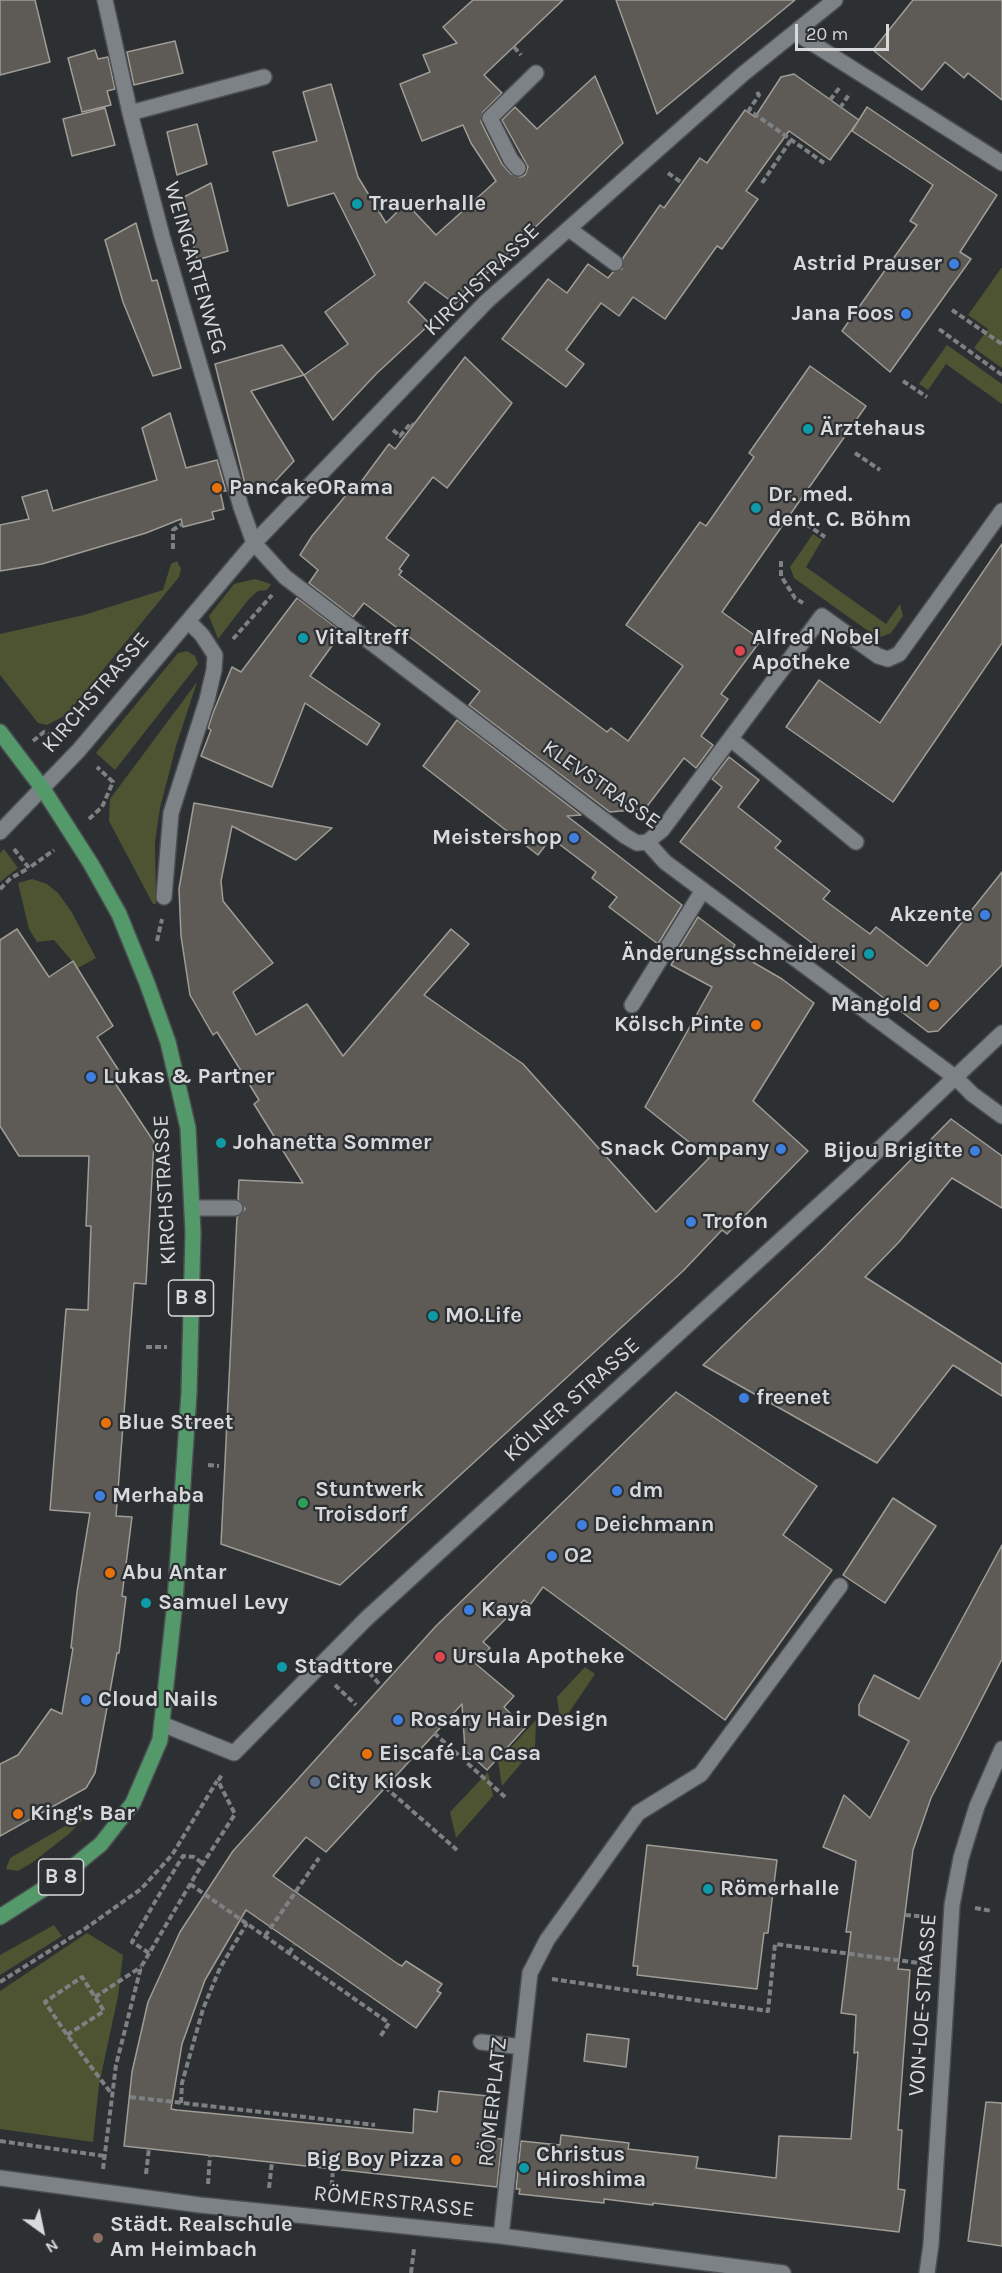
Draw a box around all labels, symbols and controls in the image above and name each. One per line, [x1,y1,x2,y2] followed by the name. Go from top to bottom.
[798,12,892,50] scale bar
[806,23,848,45] text: 20 m
[158,179,232,357] street label: WEINGARTENWEG
[369,191,486,217] place label: Trauerhalle
[350,197,364,211] marker: Trauerhalle
[419,218,545,342] street label: KIRCHSTRASSE
[793,251,942,277] place label: Astrid Prauser
[947,257,961,271] marker: Astrid Prauser
[791,301,894,327] place label: Jana Foos
[899,307,913,321] marker: Jana Foos
[820,416,926,442] place label: Ärztehaus
[801,422,815,436] marker: Ärztehaus
[229,475,393,501] place label: PancakeORama
[210,481,224,495] marker: PancakeORama
[768,482,911,534] place label: Dr. med. dent. C. Böhm
[749,501,763,515] marker: Dr. med. dent. C. Böhm
[315,625,409,651] place label: Vitaltreff
[752,625,880,676] place label: Alfred Nobel Apotheke
[37,628,155,758] street label: KIRCHSTRASSE
[296,631,310,645] marker: Vitaltreff
[733,644,747,658] marker: Alfred Nobel Apotheke
[537,735,665,835] street label: KLEVSTRASSE
[432,825,562,851] place label: Meistershop
[567,831,581,845] marker: Meistershop
[890,902,973,928] place label: Akzente
[978,908,992,922] marker: Akzente
[622,941,857,967] place label: Änderungsschneiderei
[862,947,876,961] marker: Änderungsschneiderei
[831,992,922,1018] place label: Mangold
[927,998,941,1012] marker: Mangold
[614,1012,744,1038] place label: Kölsch Pinte
[749,1018,763,1032] marker: Kölsch Pinte
[103,1064,274,1090] place label: Lukas & Partner
[84,1070,98,1084] marker: Lukas & Partner
[148,1114,182,1266] street label: KIRCHSTRASSE
[233,1130,431,1156] place label: Johanetta Sommer
[214,1136,228,1150] marker: Johanetta Sommer
[600,1136,769,1162] place label: Snack Company
[823,1138,963,1164] place label: Bijou Brigitte
[774,1142,788,1156] marker: Snack Company
[968,1144,982,1158] marker: Bijou Brigitte
[703,1209,768,1235] place label: Trofon
[684,1215,698,1229] marker: Trofon
[168,1280,213,1316] road number: B 8
[445,1303,522,1329] place label: MO.Life
[426,1309,440,1323] marker: MO.Life
[499,1332,645,1468] street label: KÖLNER STRASSE
[756,1385,830,1411] place label: freenet
[737,1391,751,1405] marker: freenet
[118,1410,233,1436] place label: Blue Street
[99,1416,113,1430] marker: Blue Street
[315,1477,424,1528] place label: Stuntwerk Troisdorf
[629,1478,663,1504] place label: dm
[112,1483,204,1509] place label: Merhaba
[610,1484,624,1498] marker: dm
[93,1489,107,1503] marker: Merhaba
[296,1496,310,1510] marker: Stuntwerk Troisdorf
[594,1512,714,1538] place label: Deichmann
[575,1518,589,1532] marker: Deichmann
[564,1543,592,1569] place label: O2
[545,1549,559,1563] marker: O2
[122,1560,226,1586] place label: Abu Antar
[103,1566,117,1580] marker: Abu Antar
[158,1590,289,1616] place label: Samuel Levy
[139,1596,153,1610] marker: Samuel Levy
[481,1597,532,1623] place label: Kaya
[462,1603,476,1617] marker: Kaya
[452,1644,625,1670] place label: Ursula Apotheke
[433,1650,447,1664] marker: Ursula Apotheke
[294,1654,393,1680] place label: Stadttore
[275,1660,289,1674] marker: Stadttore
[98,1687,218,1713] place label: Cloud Nails
[79,1693,93,1707] marker: Cloud Nails
[410,1707,608,1733] place label: Rosary Hair Design
[391,1713,405,1727] marker: Rosary Hair Design
[379,1741,541,1767] place label: Eiscafé La Casa
[360,1747,374,1761] marker: Eiscafé La Casa
[327,1769,432,1795] place label: City Kiosk
[308,1775,322,1789] marker: City Kiosk
[30,1801,135,1827] place label: King's Bar
[11,1807,25,1821] marker: King's Bar
[38,1859,84,1895] road number: B 8
[720,1876,839,1902] place label: Römerhalle
[701,1882,715,1896] marker: Römerhalle
[903,1913,943,2097] street label: VON-LOE-STRASSE
[473,2036,513,2168] street label: RÖMERPLATZ
[536,2142,646,2194] place label: Christus Hiroshima
[306,2147,444,2173] place label: Big Boy Pizza
[449,2153,463,2167] marker: Big Boy Pizza
[517,2161,531,2175] marker: Christus Hiroshima
[312,2180,476,2224] street label: RÖMERSTRASSE
[12,2201,72,2261] north arrow
[110,2212,293,2264] place label: Städt. Realschule Am Heimbach
[91,2231,105,2245] marker: Städt. Realschule Am Heimbach
[42,2235,62,2258] text: N

